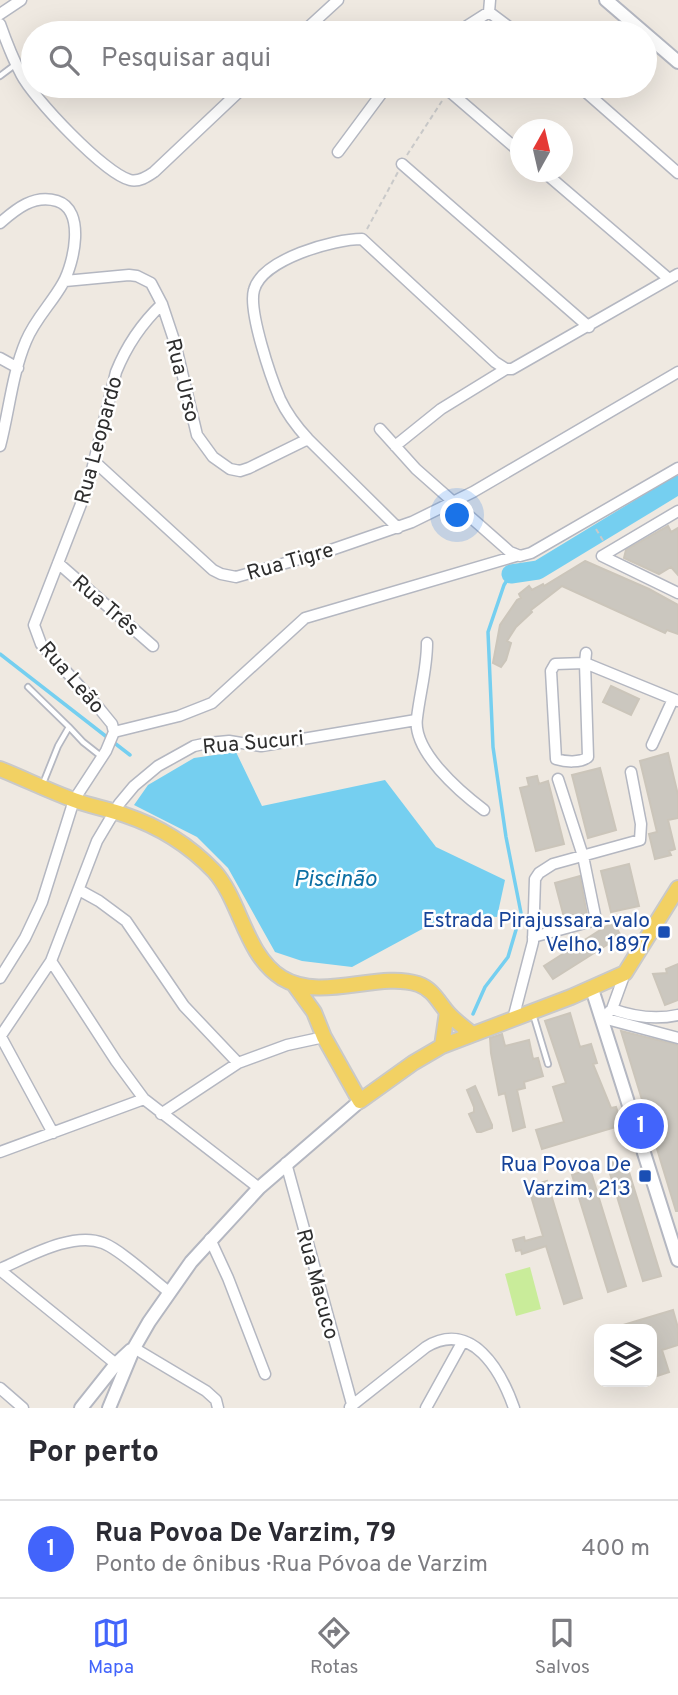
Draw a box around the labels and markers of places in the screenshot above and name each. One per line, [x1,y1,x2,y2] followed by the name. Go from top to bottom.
[422,908,650,959] place label: Estrada Pirajussara-valo Velho, 1897
[656,924,672,940] marker: Estrada Pirajussara-valo Velho, 1897
[618,1100,664,1152] pin: 1
[500,1152,631,1203] place label: Rua Povoa De Varzim, 213
[637,1168,653,1184] marker: Rua Povoa De Varzim, 213

